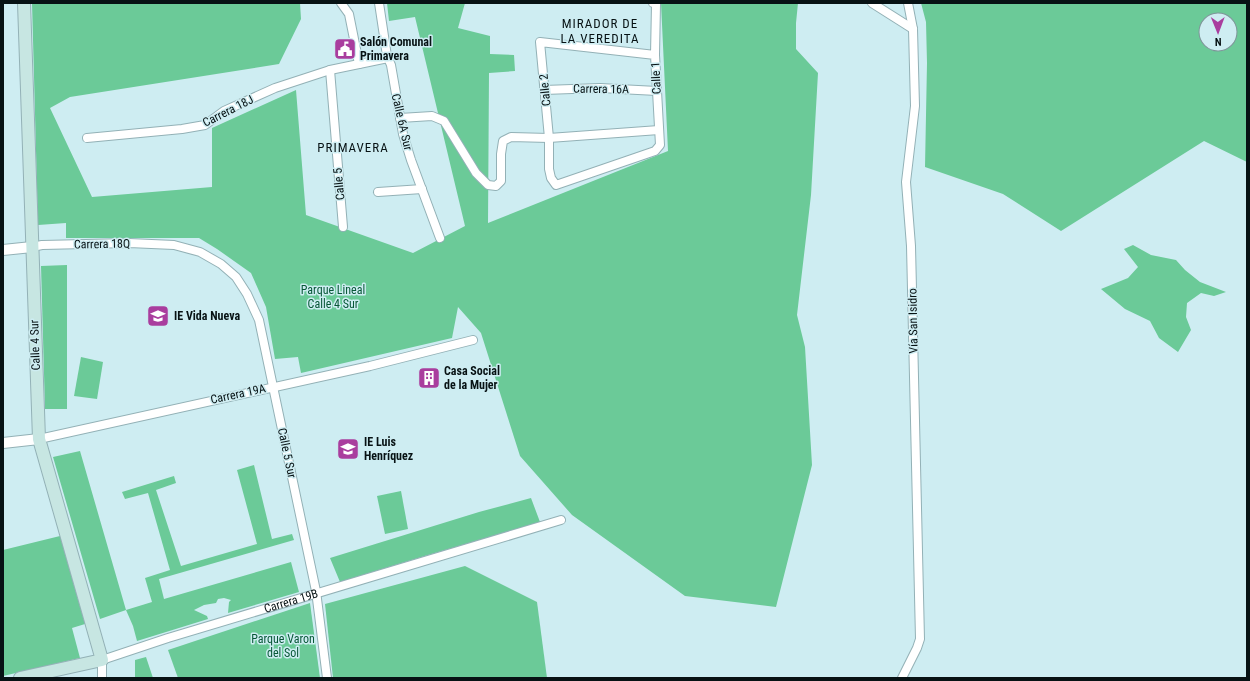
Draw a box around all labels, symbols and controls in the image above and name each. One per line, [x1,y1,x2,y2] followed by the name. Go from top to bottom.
[1198,12,1238,52] north arrow
[560,16,640,46] district label: MIRADOR DE LA VEREDITA
[360,35,432,63] place label: Salón Comunal Primavera
[1214,35,1222,48] text: N
[332,36,358,62] public building icon: Salón Comunal Primavera
[648,61,664,95] street label: Calle 1
[537,73,553,107] street label: Calle 2
[573,82,629,96] street label: Carrera 16A
[200,92,256,130] street label: Carrera 18J
[389,92,415,152] street label: Calle 6A Sur
[317,140,389,155] district label: PRIMAVERA
[331,167,347,201] street label: Calle 5
[74,237,130,251] street label: Carrera 18Q
[301,283,365,311] park label: Parque Lineal Calle 4 Sur
[905,288,921,354] street label: Vía San Isidro
[145,303,171,329] school or university icon: IE Vida Nueva
[174,309,240,323] place label: IE Vida Nueva
[27,319,43,371] street label: Calle 4 Sur
[444,364,500,392] place label: Casa Social de la Mujer
[416,365,442,391] building icon: Casa Social de la Mujer
[209,381,267,407] street label: Carrera 19A
[275,427,299,480] street label: Calle 5 Sur
[364,435,413,463] place label: IE Luis Henríquez
[335,436,361,462] school or university icon: IE Luis Henríquez
[262,586,320,616] street label: Carrera 19B
[251,632,315,660] park label: Parque Varon del Sol

